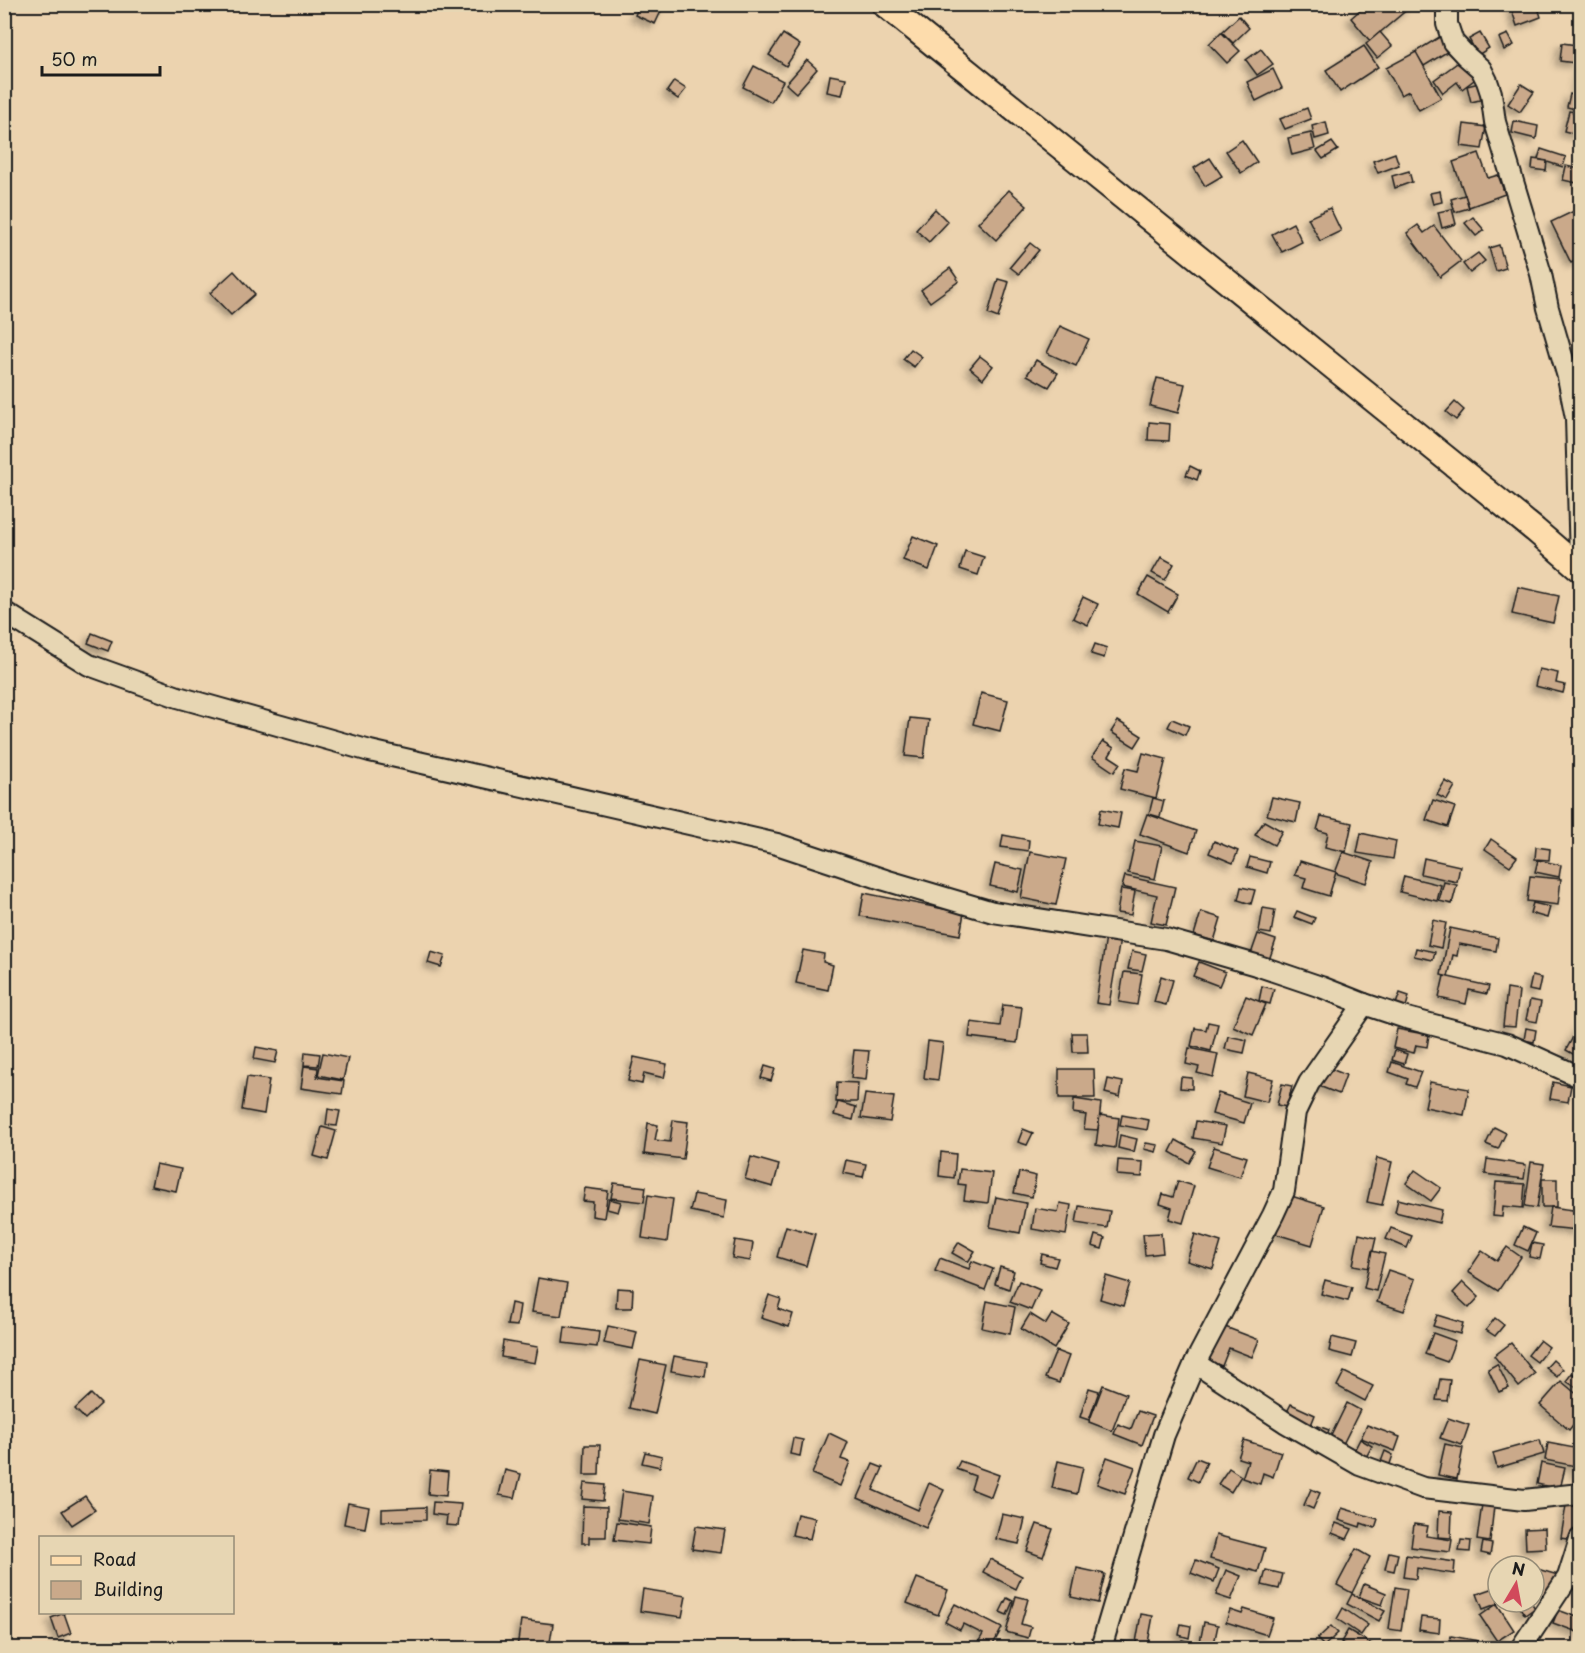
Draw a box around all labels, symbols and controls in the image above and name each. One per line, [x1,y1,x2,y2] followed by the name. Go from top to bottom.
[42,39,160,77] scale bar
[51,45,98,72] text: 50 m
[39,1536,234,1614] legend
[93,1545,137,1572] text: Road
[1486,1554,1546,1614] north arrow
[1510,1555,1527,1581] text: N
[93,1575,163,1602] text: Building

